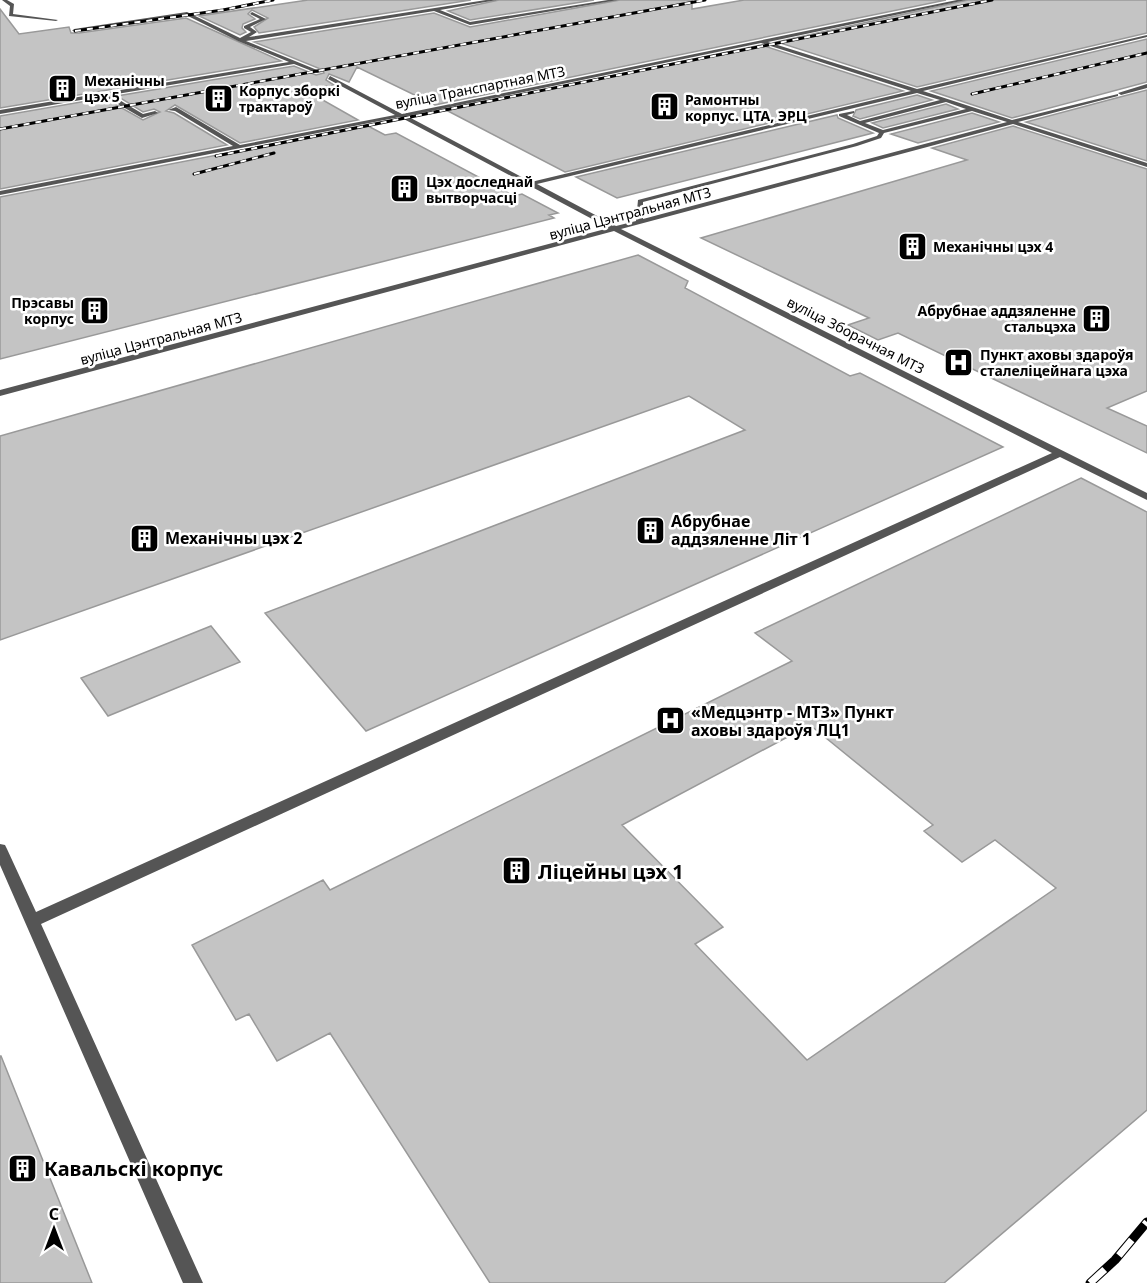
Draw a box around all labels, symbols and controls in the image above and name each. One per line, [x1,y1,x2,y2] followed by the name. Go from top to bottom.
[393,61,567,113] street label: вуліца Транспартная МТЗ
[84,71,165,106] place label: Механічны цэх 5
[47,72,79,104] building icon: Механічны цэх 5
[239,81,340,116] place label: Корпус зборкі трактароў
[202,82,234,114] building icon: Корпус зборкі трактароў
[685,90,807,125] place label: Рамонтны корпус. ЦТА, ЭРЦ
[648,91,680,123] building icon: Рамонтны корпус. ЦТА, ЭРЦ
[426,172,533,207] place label: Цэх доследнай вытворчасці
[389,173,421,205] building icon: Цэх доследнай вытворчасці
[547,182,713,244] street label: вуліца Цэнтральная МТЗ
[896,230,928,262] building icon: Механічны цэх 4
[933,237,1053,256] place label: Механічны цэх 4
[784,292,928,378] street label: вуліца Зборачная МТЗ
[11,293,74,328] place label: Прэсавы корпус
[79,294,111,326] building icon: Прэсавы корпус
[917,301,1076,336] place label: Абрубнае аддзяленне стальцэха
[1081,302,1113,334] building icon: Абрубнае аддзяленне стальцэха
[78,307,244,369] street label: вуліца Цэнтральная МТЗ
[980,345,1133,380] place label: Пункт аховы здароўя сталеліцейнага цэха
[943,346,975,378] hospital icon: Пункт аховы здароўя сталеліцейнага цэха
[671,510,811,550] place label: Абрубнае аддзяленне Літ 1
[634,514,666,546] building icon: Абрубнае аддзяленне Літ 1
[128,522,160,554] building icon: Механічны цэх 2
[165,527,303,549] place label: Механічны цэх 2
[691,701,894,741] place label: «Медцэнтр - МТЗ» Пункт аховы здароўя ЛЦ1
[654,705,686,737] hospital icon: «Медцэнтр - МТЗ» Пункт аховы здароўя ЛЦ1
[501,855,533,887] building icon: Ліцейны цэх 1
[538,858,684,885] place label: Ліцейны цэх 1
[7,1152,39,1184] building icon: Кавальскі корпус
[44,1155,223,1182] place label: Кавальскі корпус
[24,1199,84,1259] north arrow
[49,1203,59,1225] text: С

